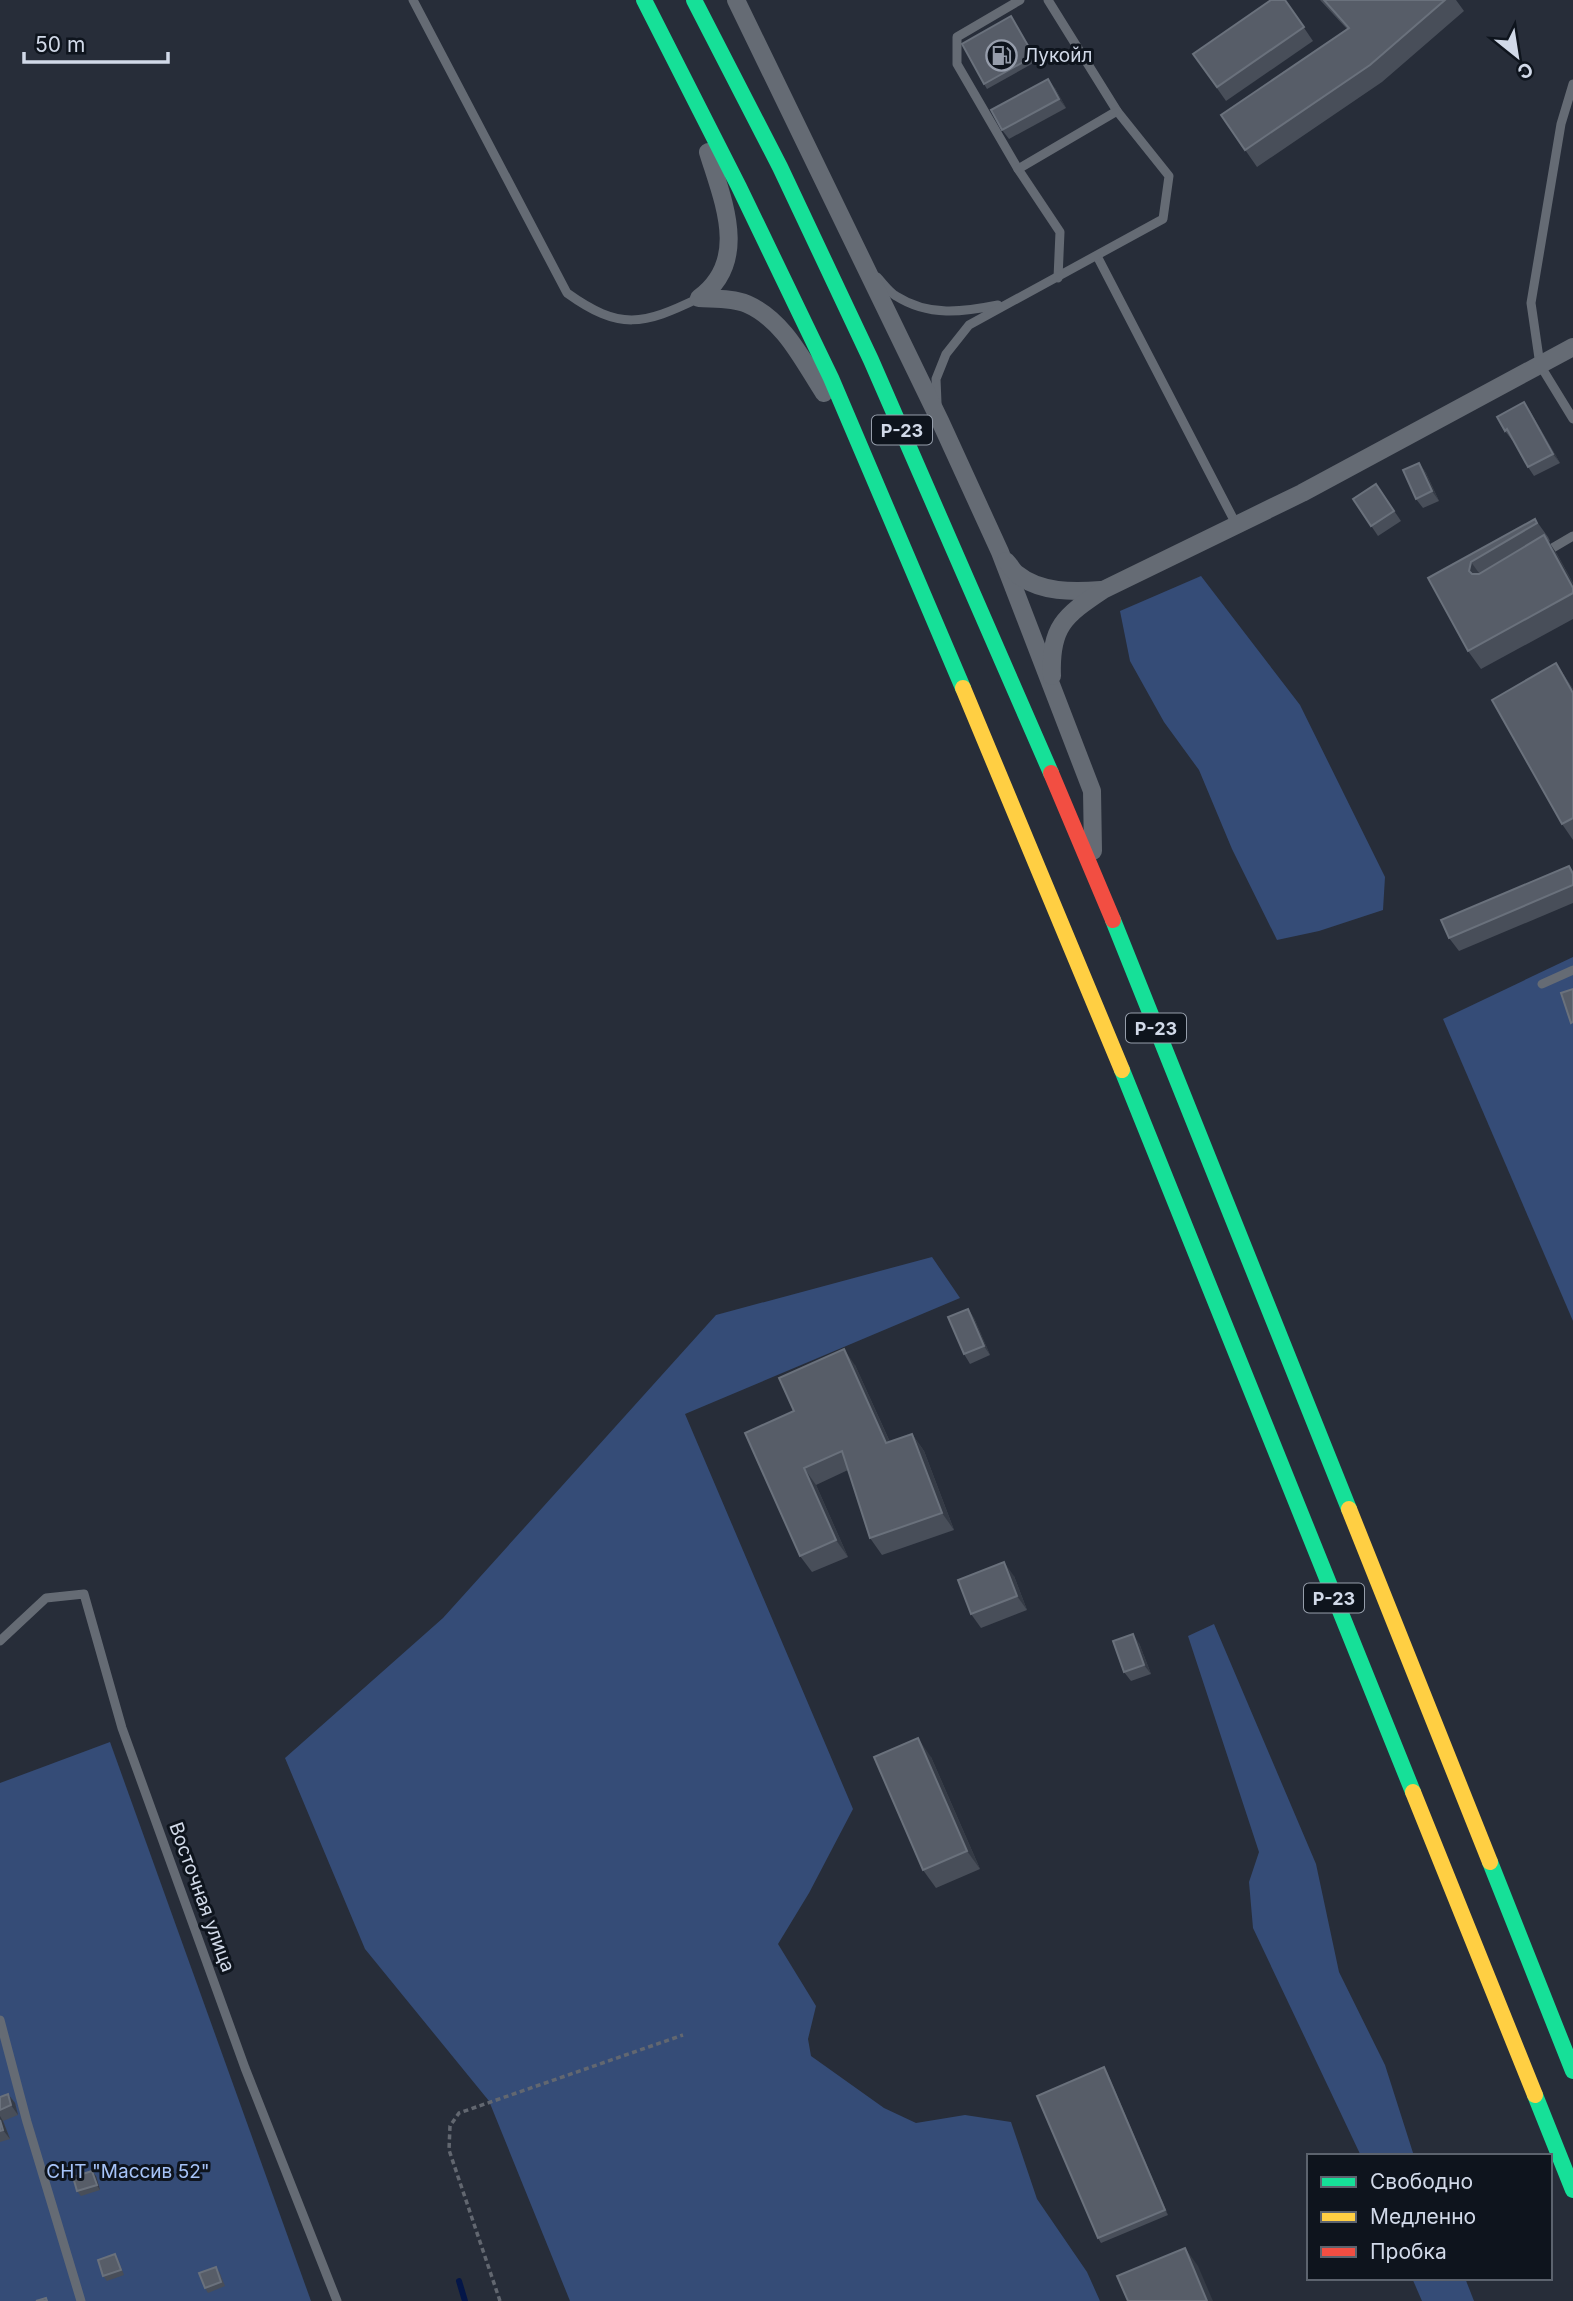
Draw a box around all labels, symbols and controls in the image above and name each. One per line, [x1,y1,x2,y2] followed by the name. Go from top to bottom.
[24,21,168,65] scale bar
[1482,21,1552,91] north arrow
[35,32,85,57] text: 50 m
[984,38,1018,72] fuel station icon: Лукойл
[1024,44,1092,67] place label: Лукойл
[1513,57,1537,84] text: С
[872,416,932,444] road number: Р-23
[1126,1014,1186,1042] road number: Р-23
[1304,1583,1364,1612] road number: Р-23
[164,1819,240,1975] street label: Восточная улица
[1307,2154,1552,2280] legend
[46,2160,210,2183] park label: СНТ "Массив 52"
[1370,2169,1473,2194] text: Свободно
[1370,2204,1476,2229] text: Медленно
[1370,2239,1447,2264] text: Пробка

